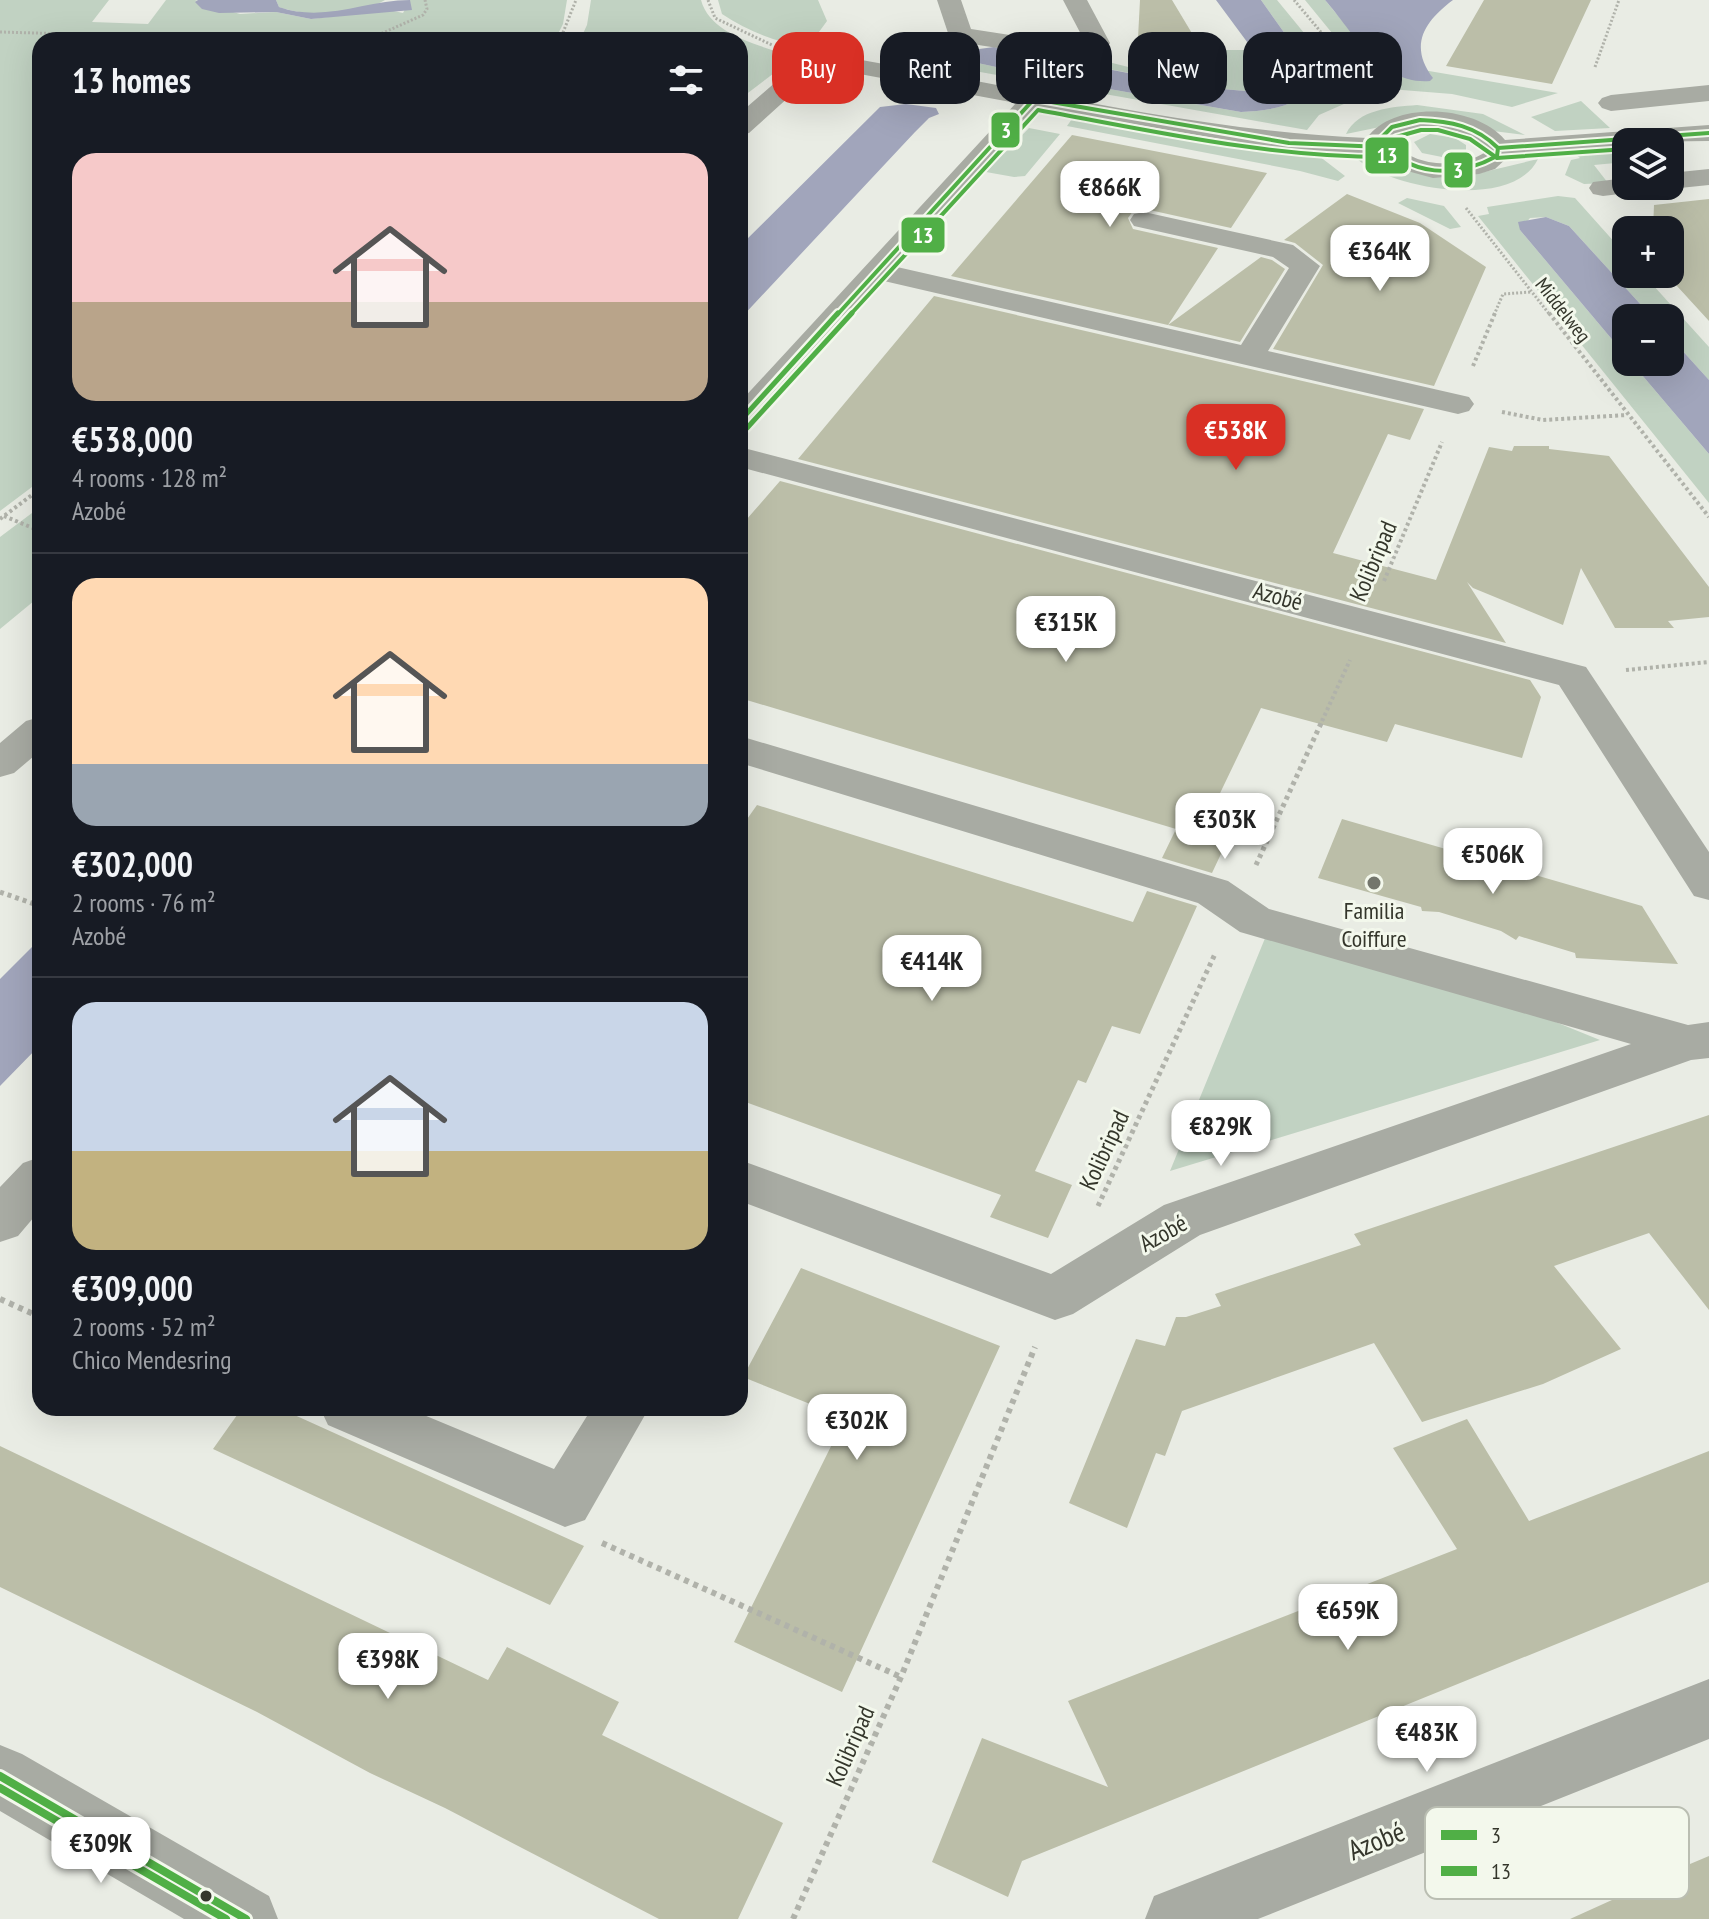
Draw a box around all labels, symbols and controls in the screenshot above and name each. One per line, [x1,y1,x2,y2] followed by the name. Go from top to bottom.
[772,32,864,104] chip: Buy
[880,32,980,104] chip: Rent
[996,32,1112,104] chip: Filters
[1128,32,1227,104] chip: New
[1243,32,1402,104] chip: Apartment
[72,58,191,102] text: 13 homes
[664,58,708,102] icon: filters
[990,111,1021,149] line badge: 3
[1001,116,1011,144] text: 3
[1612,128,1684,376] map controls
[1612,128,1684,200] button: layers
[1364,136,1410,175] line badge: 13
[1376,141,1398,169] text: 13
[1443,151,1474,189] line badge: 3
[1453,156,1463,184] text: 3
[1054,161,1166,229] pin: €866K
[1078,170,1142,203] text: €866K
[318,205,462,349] icon: home
[900,216,946,254] line badge: 13
[1612,216,1684,288] button: +
[912,221,934,249] text: 13
[1324,225,1436,293] pin: €364K
[1348,234,1412,267] text: €364K
[1529,272,1597,348] street label: Middelweg
[1612,304,1684,376] button: −
[1180,404,1292,472] pin: €538K
[1204,413,1268,446] text: €538K
[72,417,193,461] text: €538,000
[72,461,227,494] text: 4 rooms · 128 m²
[72,494,126,527] text: Azobé
[1342,516,1404,606] street label: Kolibripad
[1250,575,1306,617] street label: Azobé
[1010,596,1122,664] pin: €315K
[1034,605,1098,638] text: €315K
[318,630,462,774] icon: home
[1169,793,1281,861] pin: €303K
[1193,802,1257,835] text: €303K
[1437,828,1549,896] pin: €506K
[1461,837,1525,870] text: €506K
[72,842,193,886] text: €302,000
[1365,874,1383,892] marker: Familia Coiffure
[72,886,216,919] text: 2 rooms · 76 m²
[1341,895,1407,954] place label: Familia Coiffure
[72,919,126,952] text: Azobé
[876,935,988,1003] pin: €414K
[900,944,964,977] text: €414K
[318,1054,462,1198] icon: home
[1165,1100,1277,1168] pin: €829K
[1072,1105,1136,1195] street label: Kolibripad
[1189,1109,1253,1142] text: €829K
[1134,1207,1192,1259] street label: Azobé
[72,1266,193,1310] text: €309,000
[72,1310,216,1343] text: 2 rooms · 52 m²
[72,1343,231,1376] text: Chico Mendesring
[801,1394,913,1462] pin: €302K
[825,1403,889,1436] text: €302K
[1292,1584,1404,1652] pin: €659K
[1316,1593,1380,1626] text: €659K
[332,1633,444,1701] pin: €398K
[356,1642,420,1675] text: €398K
[819,1701,881,1791] street label: Kolibripad
[1371,1706,1483,1774] pin: €483K
[1395,1715,1459,1748] text: €483K
[1425,1807,1689,1899] legend
[1342,1812,1410,1868] street label: Azobé
[45,1817,157,1885] pin: €309K
[1491,1821,1501,1849] text: 3
[69,1826,133,1859] text: €309K
[1491,1857,1511,1885] text: 13
[198,1888,214,1904] unlabelled marker

